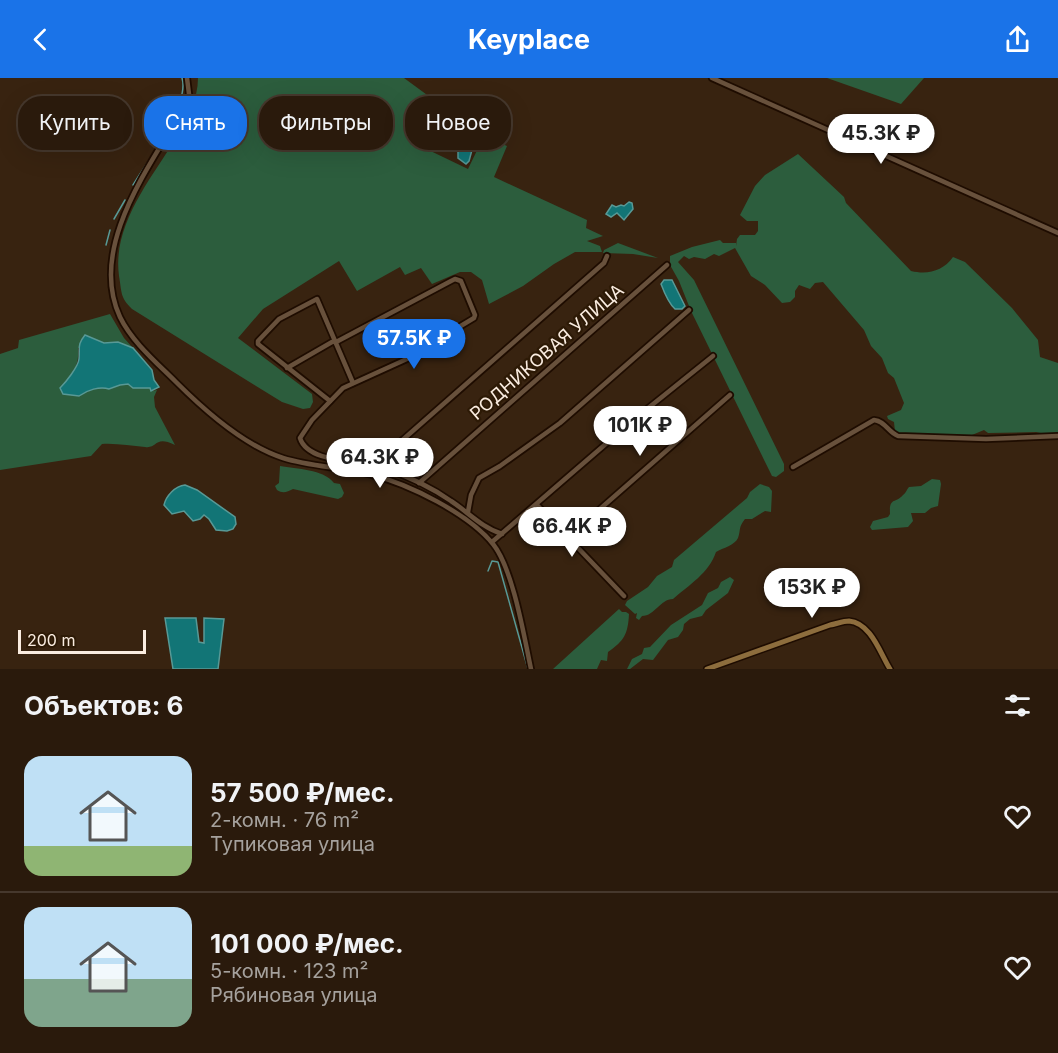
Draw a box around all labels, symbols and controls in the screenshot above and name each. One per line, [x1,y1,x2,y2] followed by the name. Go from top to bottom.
[24,23,57,56] icon: back
[468,23,590,56] text: Keyplace
[1001,23,1034,56] icon: share
[18,96,132,150] chip: Купить
[144,96,247,150] chip: Снять
[259,96,393,150] chip: Фильтры
[405,96,511,150] chip: Новое
[826,114,936,165] pin: 45.3K ₽
[842,121,920,145] text: 45.3K ₽
[466,279,628,424] street label: РОДНИКОВАЯ УЛИЦА
[359,319,469,370] pin: 57.5K ₽
[376,326,452,350] text: 57.5K ₽
[591,406,689,457] pin: 101K ₽
[608,413,672,437] text: 101K ₽
[325,438,435,489] pin: 64.3K ₽
[341,445,419,469] text: 64.3K ₽
[517,507,627,558] pin: 66.4K ₽
[532,514,612,538] text: 66.4K ₽
[763,568,861,619] pin: 153K ₽
[778,575,846,599] text: 153K ₽
[18,627,146,654] scale bar
[27,630,75,650] text: 200 m
[1001,689,1034,722] icon: filters
[24,690,183,721] text: Объектов: 6
[210,777,395,808] text: 57 500 ₽/мес.
[72,780,144,852] icon: home
[1001,800,1034,833] icon: heart
[210,808,359,832] text: 2-комн. · 76 m²
[210,832,375,856] text: Тупиковая улица
[210,928,404,959] text: 101 000 ₽/мес.
[72,931,144,1003] icon: home
[1001,951,1034,984] icon: heart
[210,959,368,983] text: 5-комн. · 123 m²
[210,983,377,1007] text: Рябиновая улица

